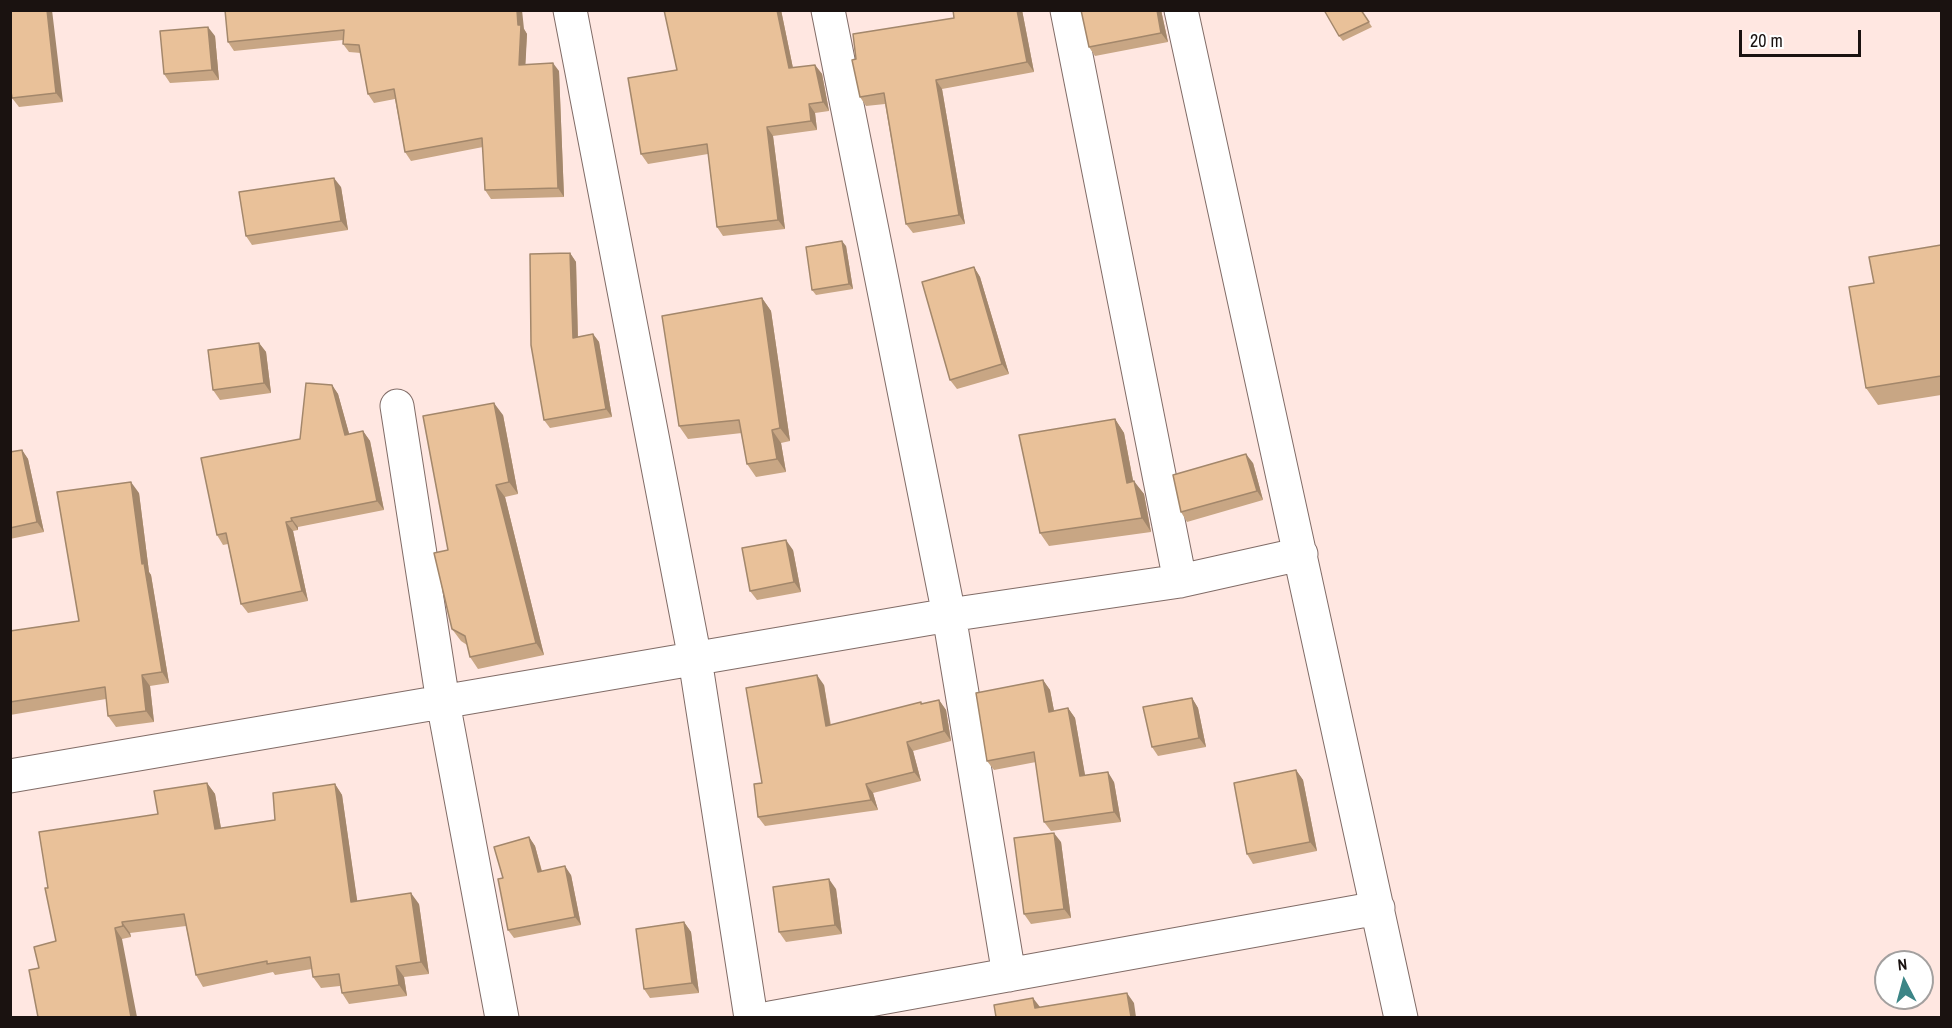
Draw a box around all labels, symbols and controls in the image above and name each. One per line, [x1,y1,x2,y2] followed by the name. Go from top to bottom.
[1742,18,1864,56] scale bar
[1750,28,1783,53] text: 20 m
[1874,950,1934,1010] north arrow
[1896,953,1908,976] text: N

